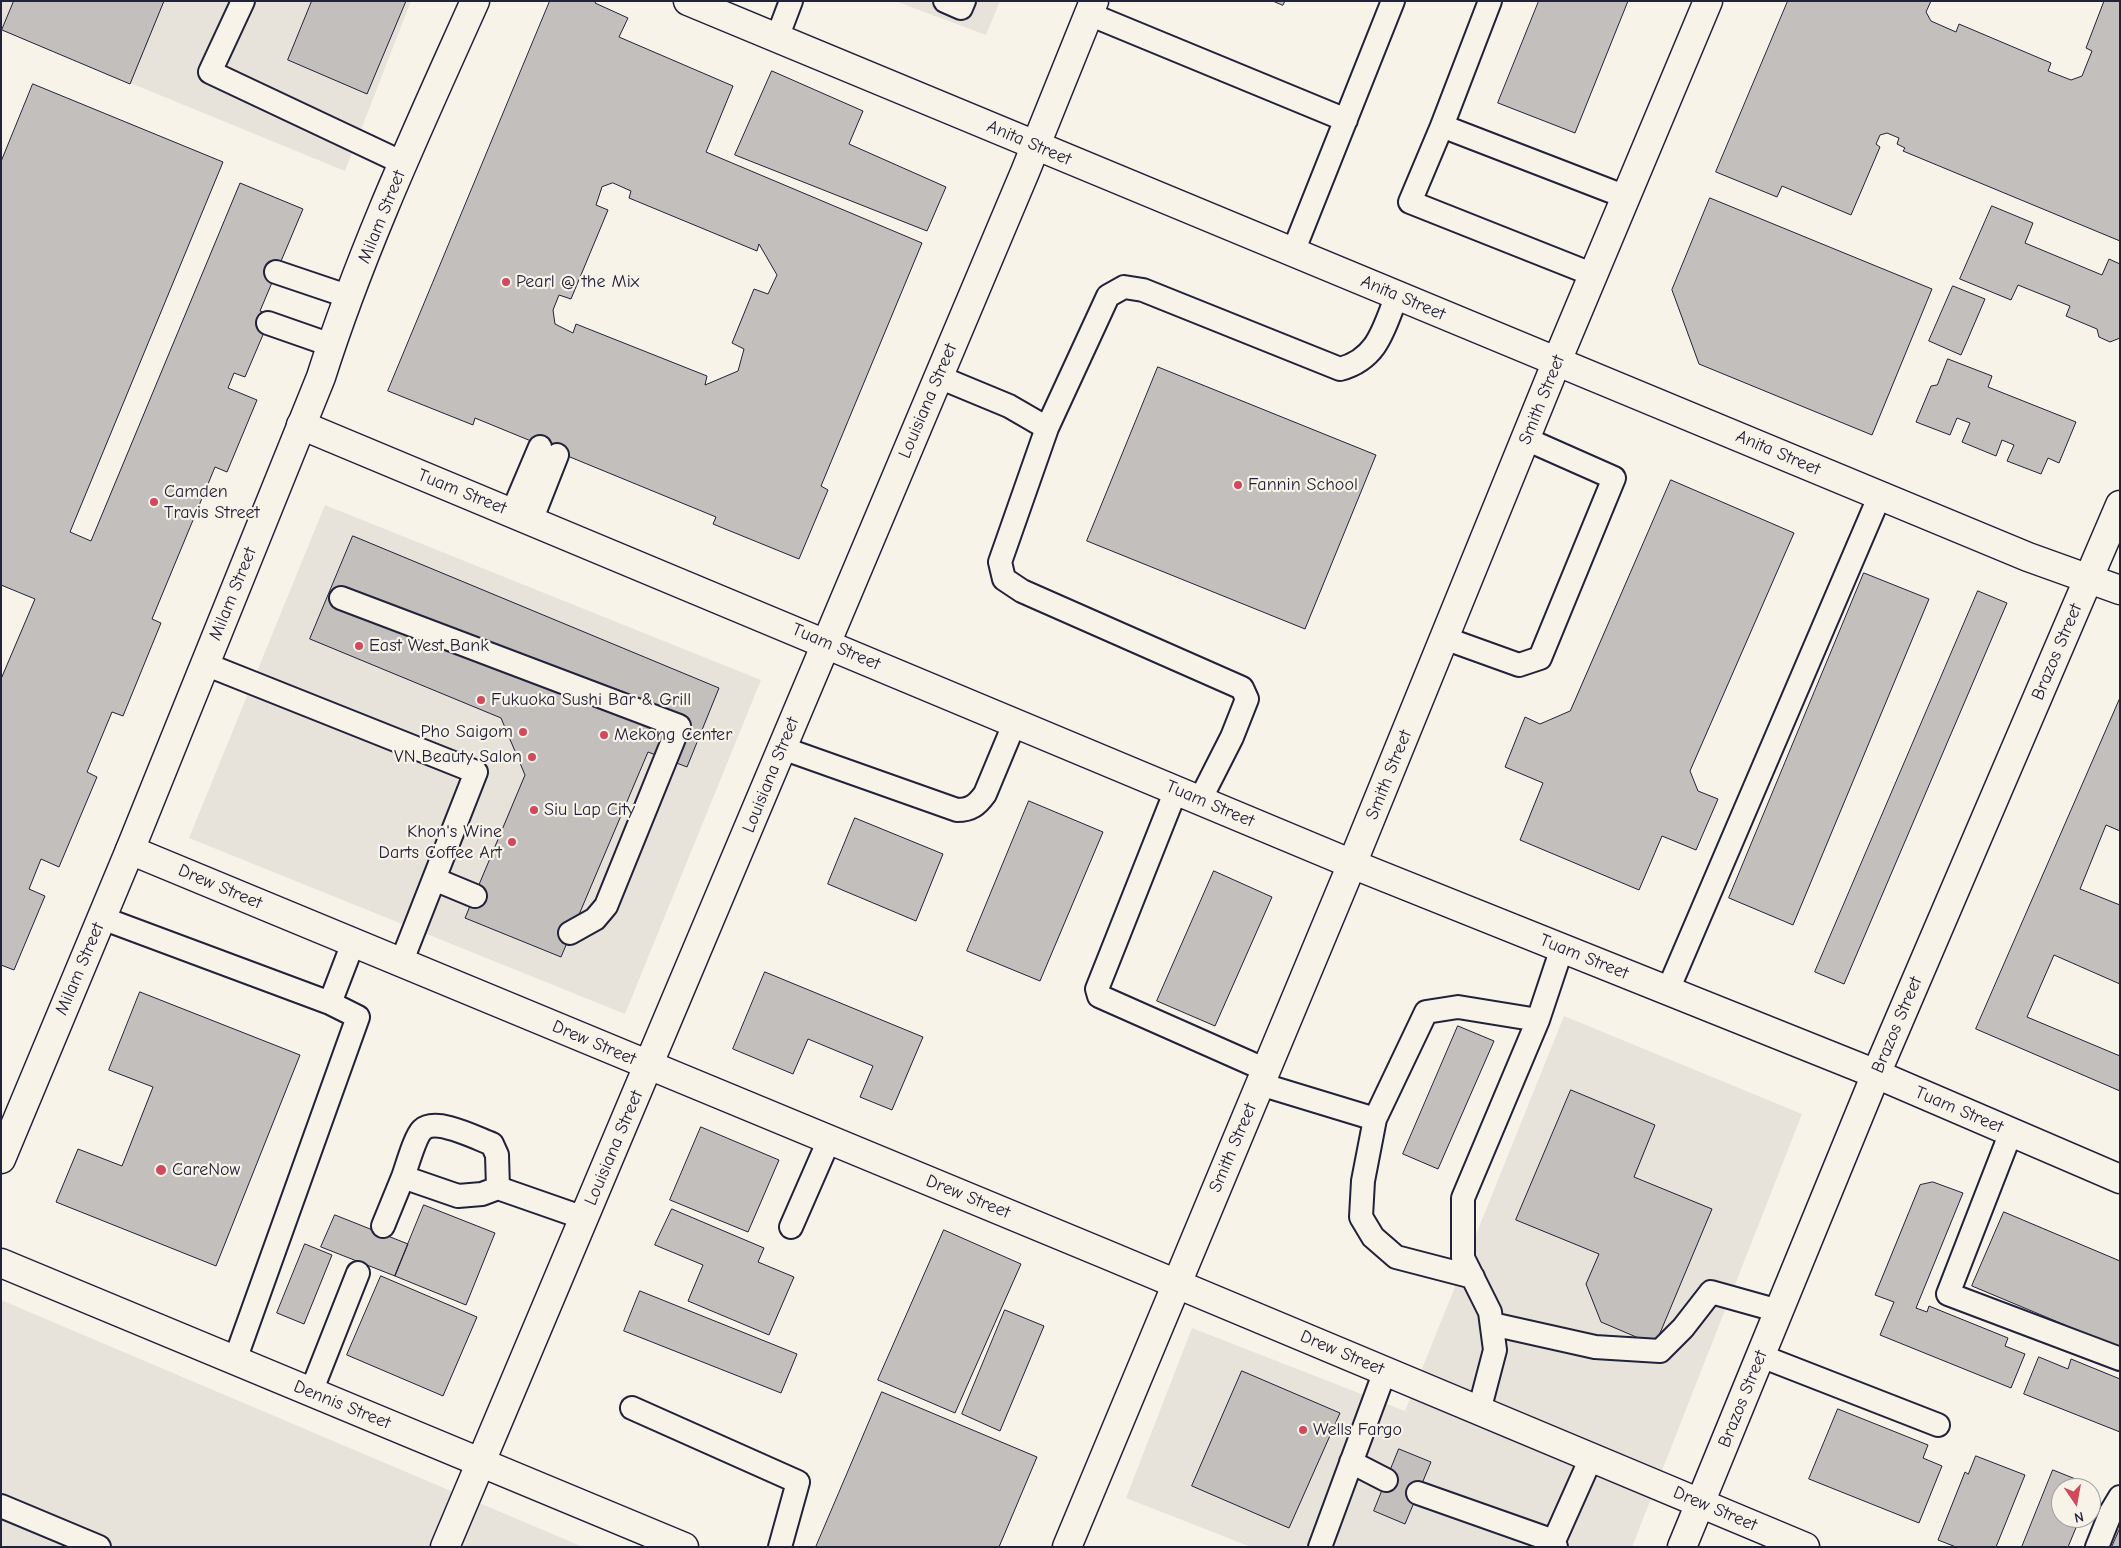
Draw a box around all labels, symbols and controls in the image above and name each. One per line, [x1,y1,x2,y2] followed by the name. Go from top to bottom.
[984,116,1074,170] street label: Anita Street
[354,167,410,267] street label: Milam Street
[516,271,639,293] place label: Pearl @ the Mix
[1358,271,1448,325] street label: Anita Street
[500,276,512,288] marker: Pearl @ the Mix
[894,340,962,462] street label: Louisiana Street
[1514,352,1570,448] street label: Smith Street
[1733,426,1823,480] street label: Anita Street
[414,464,510,520] street label: Tuam Street
[1248,474,1358,496] place label: Fannin School
[1232,479,1244,491] marker: Fannin School
[164,481,260,524] place label: Camden Travis Street
[148,496,160,508] marker: Camden Travis Street
[205,544,261,644] street label: Milam Street
[2027,601,2087,703] street label: Brazos Street
[789,619,883,675] street label: Tuam Street
[369,635,489,657] place label: East West Bank
[353,640,365,652] marker: East West Bank
[491,689,691,711] place label: Fukuoka Sushi Bar & Grill
[475,694,487,706] marker: Fukuoka Sushi Bar & Grill
[738,714,804,836] street label: Louisiana Street
[420,721,513,743] place label: Pho Saigom
[614,724,732,746] place label: Mekong Center
[517,726,529,738] marker: Pho Saigom
[1361,727,1417,823] street label: Smith Street
[598,729,610,741] marker: Mekong Center
[394,746,522,768] place label: VN Beauty Salon
[526,751,538,763] marker: VN Beauty Salon
[1163,776,1257,832] street label: Tuam Street
[544,799,635,821] place label: Siu Lap City
[528,804,540,816] marker: Siu Lap City
[379,821,502,864] place label: Khon's Wine Darts Coffee Art
[506,836,518,848] marker: Khon's Wine Darts Coffee Art
[175,860,265,914] street label: Drew Street
[51,920,109,1018] street label: Milam Street
[1536,929,1632,985] street label: Tuam Street
[1867,974,1927,1076] street label: Brazos Street
[549,1016,639,1070] street label: Drew Street
[1912,1082,2006,1138] street label: Tuam Street
[580,1087,648,1209] street label: Louisiana Street
[1205,1100,1261,1196] street label: Smith Street
[172,1159,240,1181] place label: CareNow
[154,1163,168,1177] marker: CareNow
[923,1170,1013,1224] street label: Drew Street
[1297,1326,1387,1380] street label: Drew Street
[1714,1347,1772,1451] street label: Brazos Street
[290,1376,394,1434] street label: Dennis Street
[1313,1419,1402,1441] place label: Wells Fargo
[1297,1424,1309,1436] marker: Wells Fargo
[2051,1478,2101,1528] north arrow
[1670,1482,1760,1536] street label: Drew Street
[2073,1508,2085,1526] text: N

